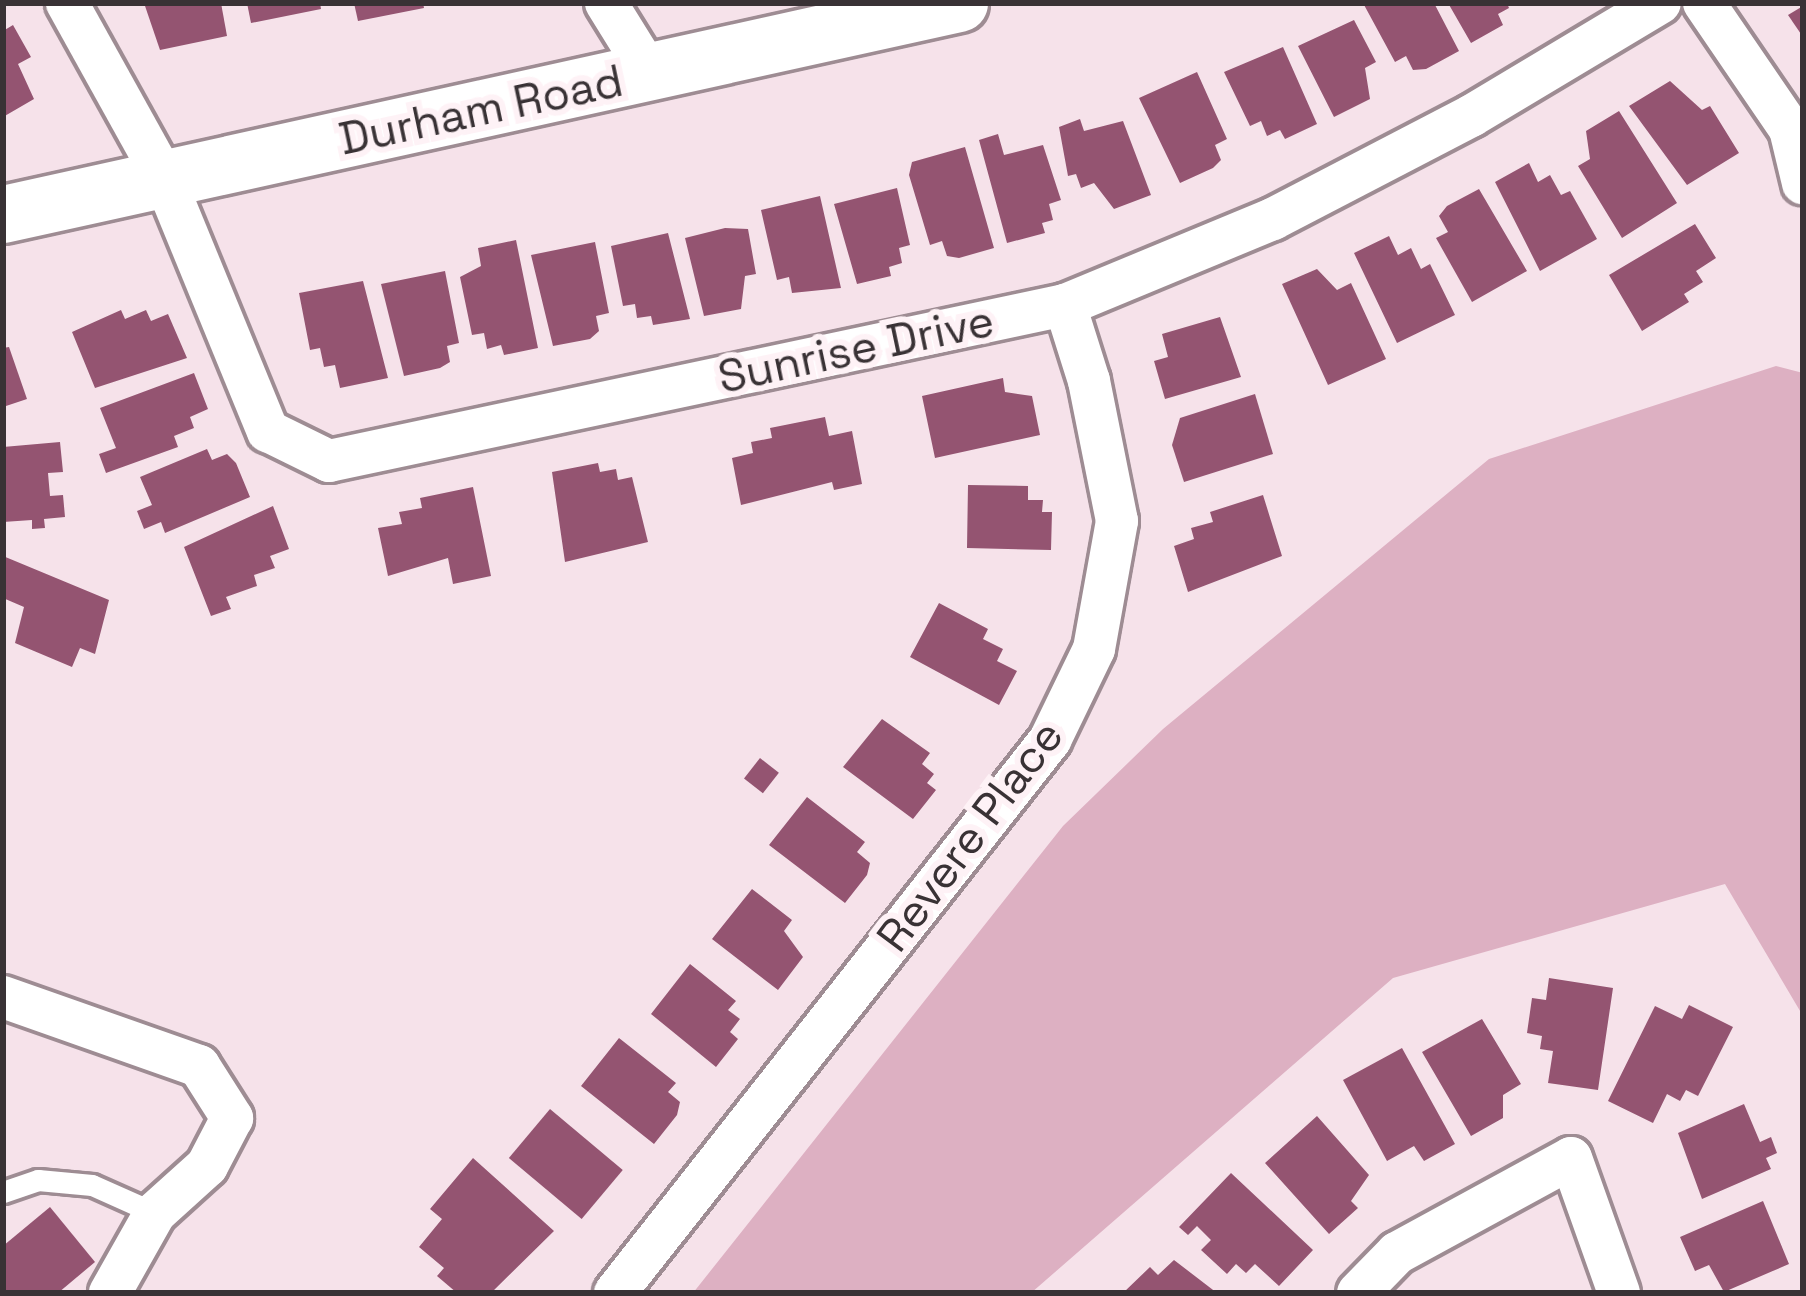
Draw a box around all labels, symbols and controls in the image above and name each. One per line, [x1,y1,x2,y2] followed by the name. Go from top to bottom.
[334,54,628,166] street label: Durham Road
[713,293,999,405] street label: Sunrise Drive
[866,710,1074,962] street label: Revere Place

